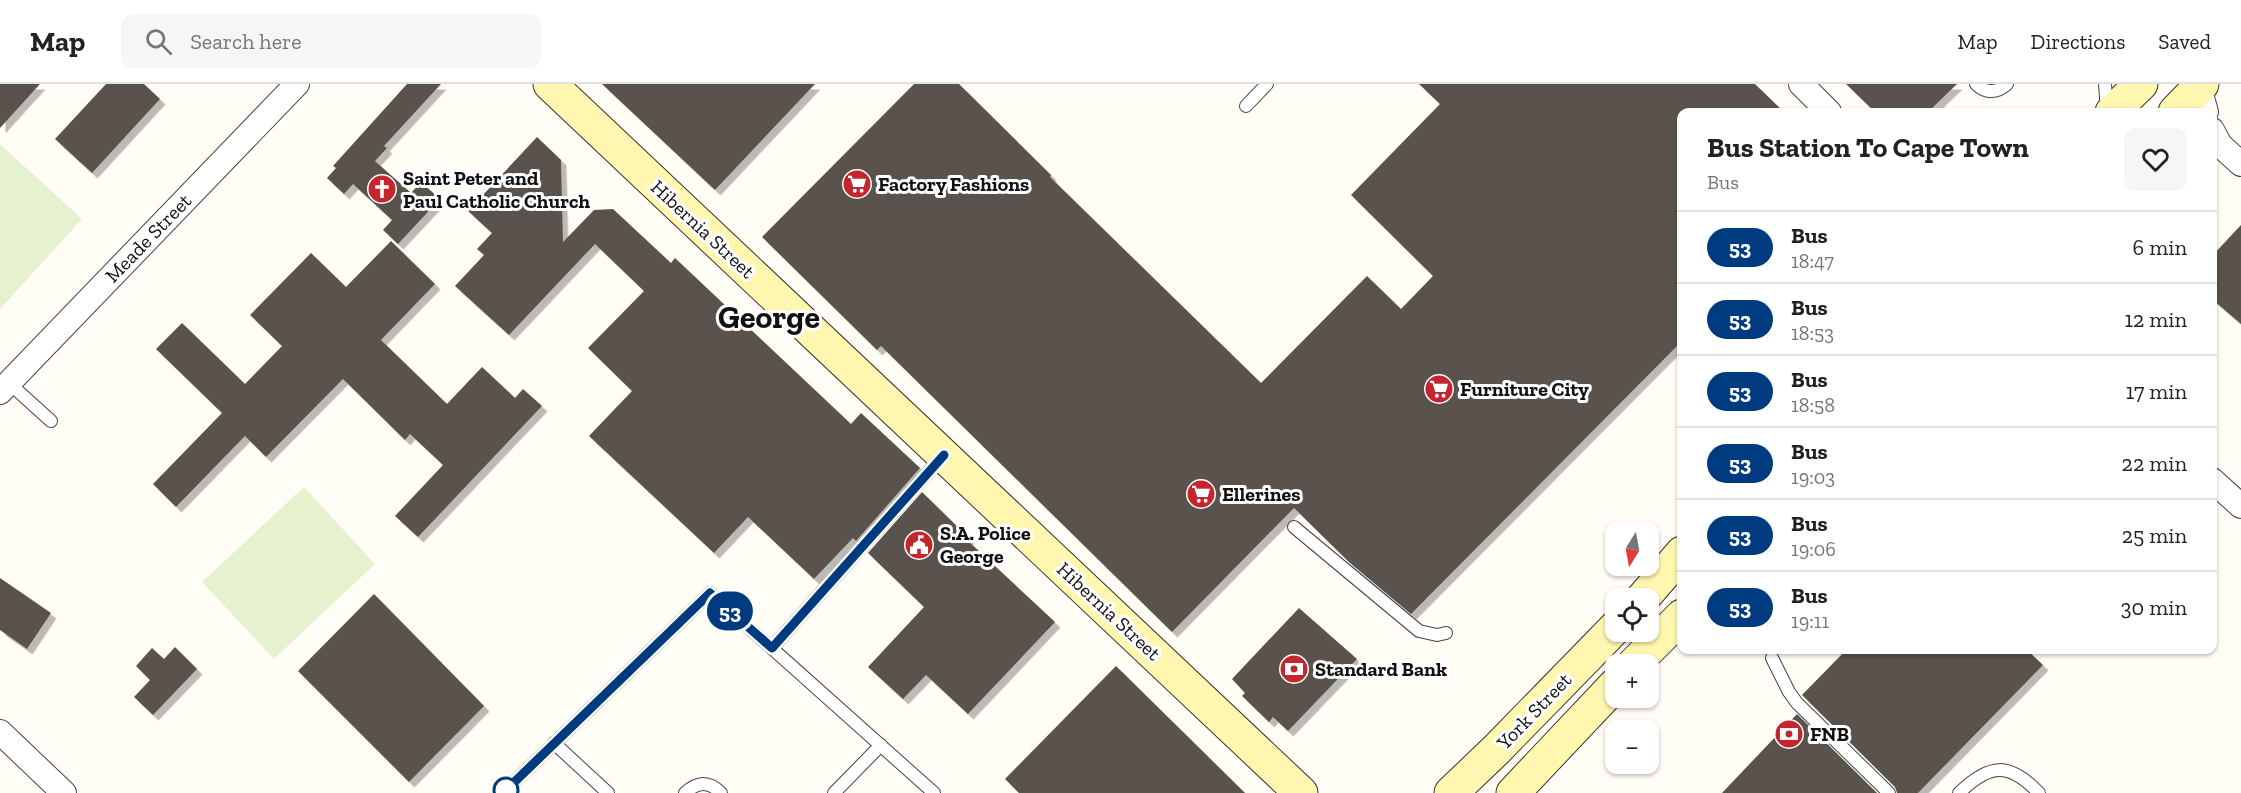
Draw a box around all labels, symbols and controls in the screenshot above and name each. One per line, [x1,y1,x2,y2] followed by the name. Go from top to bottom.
[121,14,541,68] search box
[30,25,85,58] text: Map
[142,25,175,58] icon: search
[190,28,302,55] text: Search here
[1958,29,1998,54] text: Map
[2031,29,2125,54] text: Directions
[2158,29,2211,54] text: Saved
[2124,128,2187,191] button: heart
[1707,131,2029,164] text: Bus Station To Cape Town
[403,166,590,213] place label: Saint Peter and Paul Catholic Church
[841,168,873,200] supermarket icon: Factory Fashions
[1707,170,1739,194] text: Bus
[878,172,1029,196] place label: Factory Fashions
[366,173,398,205] church icon: Saint Peter and Paul Catholic Church
[646,175,760,284] street label: Hibernia Street
[100,188,197,287] street label: Meade Street
[1791,222,1828,249] text: Bus
[2133,234,2187,261] text: 6 min
[1729,235,1751,260] text: 53
[1791,249,1834,273] text: 18:47
[1791,294,1828,321] text: Bus
[718,298,820,336] district label: George
[2124,306,2187,333] text: 12 min
[1729,307,1751,332] text: 53
[1791,321,1834,345] text: 18:53
[1791,366,1828,393] text: Bus
[1423,373,1455,405] supermarket icon: Furniture City
[1460,377,1589,401] place label: Furniture City
[2126,378,2187,405] text: 17 min
[1729,379,1751,404] text: 53
[1791,393,1835,417] text: 18:58
[1791,438,1828,465] text: Bus
[2122,450,2187,477] text: 22 min
[1729,451,1751,476] text: 53
[1791,465,1835,489] text: 19:03
[1185,478,1217,510] supermarket icon: Ellerines
[1222,482,1300,506] place label: Ellerines
[1791,510,1828,537] text: Bus
[940,521,1031,568] place label: S.A. Police George
[1605,522,1659,576] north arrow
[1605,522,1659,774] map controls
[2122,522,2187,549] text: 25 min
[1729,523,1751,548] text: 53
[903,529,935,561] public building icon: S.A. Police George
[1791,537,1836,561] text: 19:06
[1052,557,1166,666] street label: Hibernia Street
[1791,582,1828,609] text: Bus
[1605,588,1659,642] button: locate
[703,592,757,630] line badge: 53
[2121,594,2187,621] text: 30 min
[1729,595,1751,620] text: 53
[719,599,741,624] text: 53
[1791,609,1829,633] text: 19:11
[1278,653,1310,685] bank icon: Standard Bank
[1605,654,1659,708] button: +
[1315,657,1447,681] place label: Standard Bank
[1491,667,1577,755] street label: York Street
[1773,718,1805,750] bank icon: FNB
[1605,720,1659,774] button: −
[1810,722,1849,746] place label: FNB
[493,777,519,793] unlabelled marker

